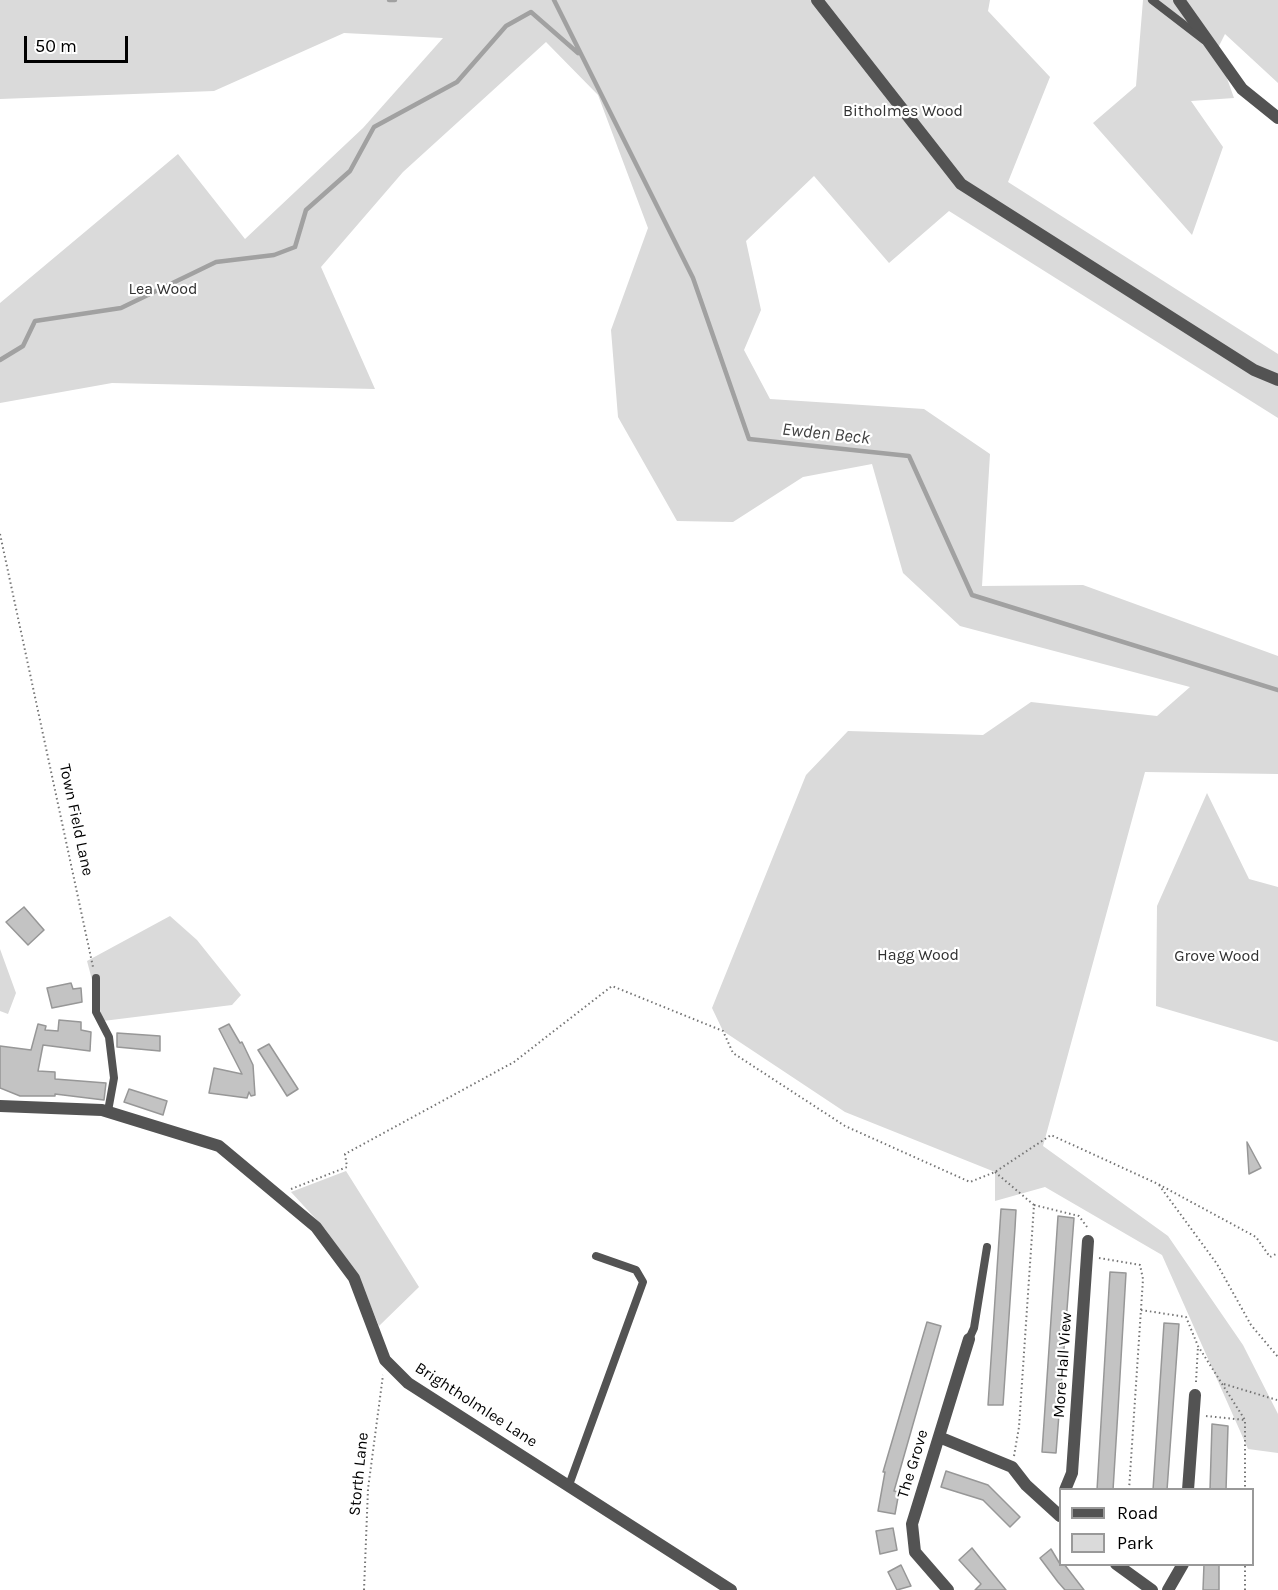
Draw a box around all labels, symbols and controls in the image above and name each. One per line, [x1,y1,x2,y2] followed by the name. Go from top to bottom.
[27,24,130,62] scale bar
[35,35,77,57] text: 50 m
[843,101,963,121] park label: Bitholmes Wood
[128,279,198,299] park label: Lea Wood
[781,419,871,449] water label: Ewden Beck
[55,762,97,878] street label: Town Field Lane
[877,945,959,965] park label: Hagg Wood
[1174,946,1260,966] park label: Grove Wood
[1050,1311,1076,1419] street label: More Hall View
[411,1358,541,1452] street label: Brightholmlee Lane
[893,1427,933,1501] street label: The Grove
[345,1431,373,1517] street label: Storth Lane
[1059,1488,1254,1566] legend
[1117,1502,1158,1524] text: Road
[1117,1532,1154,1554] text: Park

